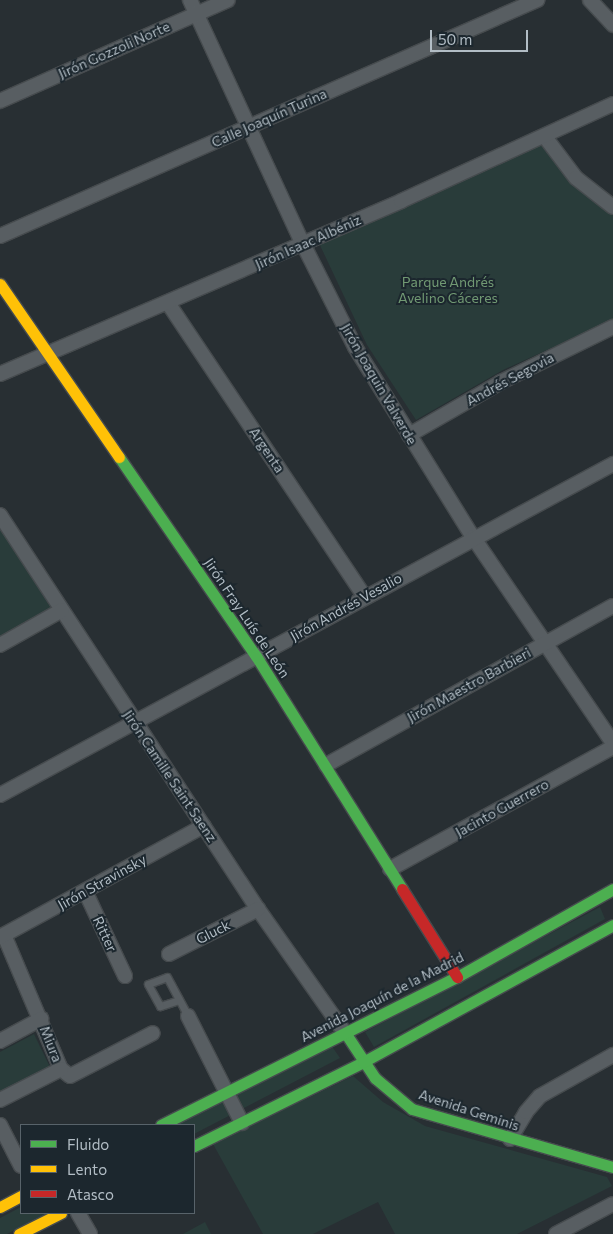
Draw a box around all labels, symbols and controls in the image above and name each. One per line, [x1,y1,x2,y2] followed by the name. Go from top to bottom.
[56,18,172,82] street label: Jirón Gozzoli Norte
[433,20,530,52] scale bar
[438,30,472,48] text: 50 m
[209,85,329,151] street label: Calle Joaquín Turina
[252,211,364,273] street label: Jirón Isaac Albéniz
[398,274,498,306] park label: Parque Andrés Avelino Cáceres
[337,320,421,448] street label: Jirón Joaquin Valverde
[463,349,557,409] street label: Andrés Segovia
[246,424,288,476] street label: Argenta
[201,555,293,681] street label: Jirón Fray Luís de León
[287,569,405,645] street label: Jirón Andrés Vesalio
[404,644,534,726] street label: Jirón Maestro Barbieri
[120,707,220,845] street label: Jirón Camille Saint Saenz
[452,775,552,841] street label: Jacinto Guerrero
[55,851,149,913] street label: Jirón Stravinsky
[89,914,121,954] street label: Ritter
[193,916,233,948] street label: Gluck
[298,948,466,1046] street label: Avenida Joaquín de la Madrid
[36,1023,66,1065] street label: Miura
[417,1086,521,1134] street label: Avenida Geminis
[20,1124,195,1214] legend
[67,1135,109,1153] text: Fluido
[67,1160,107,1178] text: Lento
[67,1185,114,1203] text: Atasco

